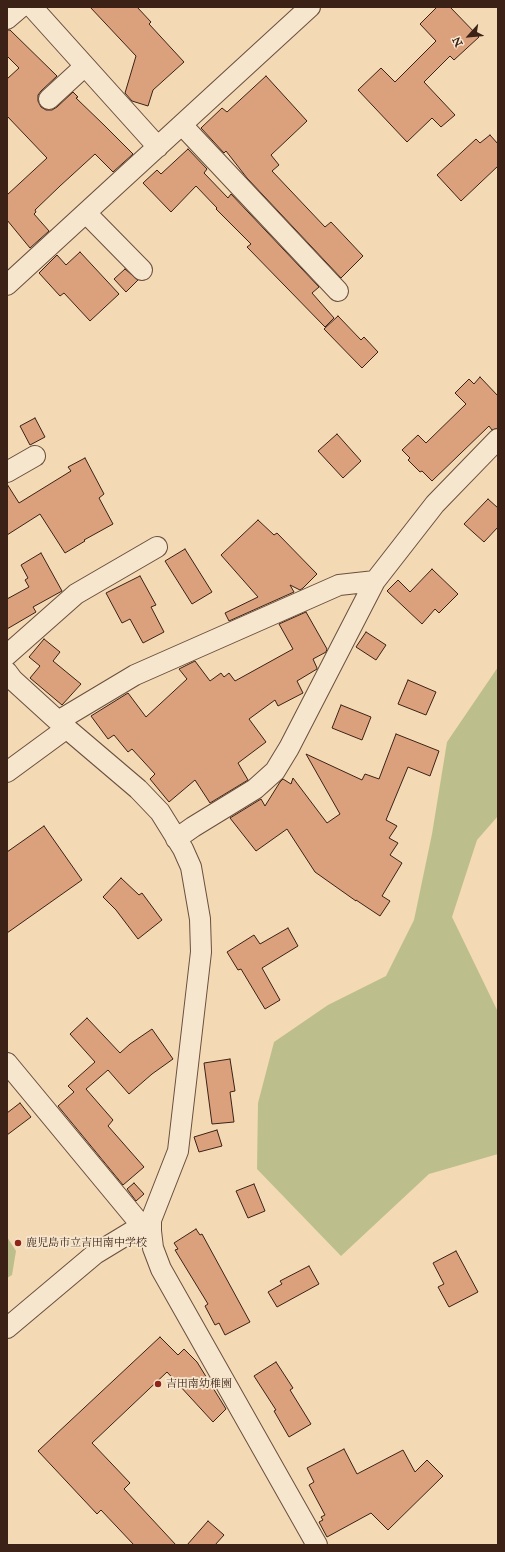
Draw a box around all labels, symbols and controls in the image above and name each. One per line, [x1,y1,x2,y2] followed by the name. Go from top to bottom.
[449,16,489,56] north arrow
[450,35,466,49] text: N
[26,1236,147,1250] place label: 鹿児島市立吉田南中学校
[13,1238,23,1248] marker: 鹿児島市立吉田南中学校
[166,1377,232,1391] place label: 吉田南幼稚園
[153,1379,163,1389] marker: 吉田南幼稚園

